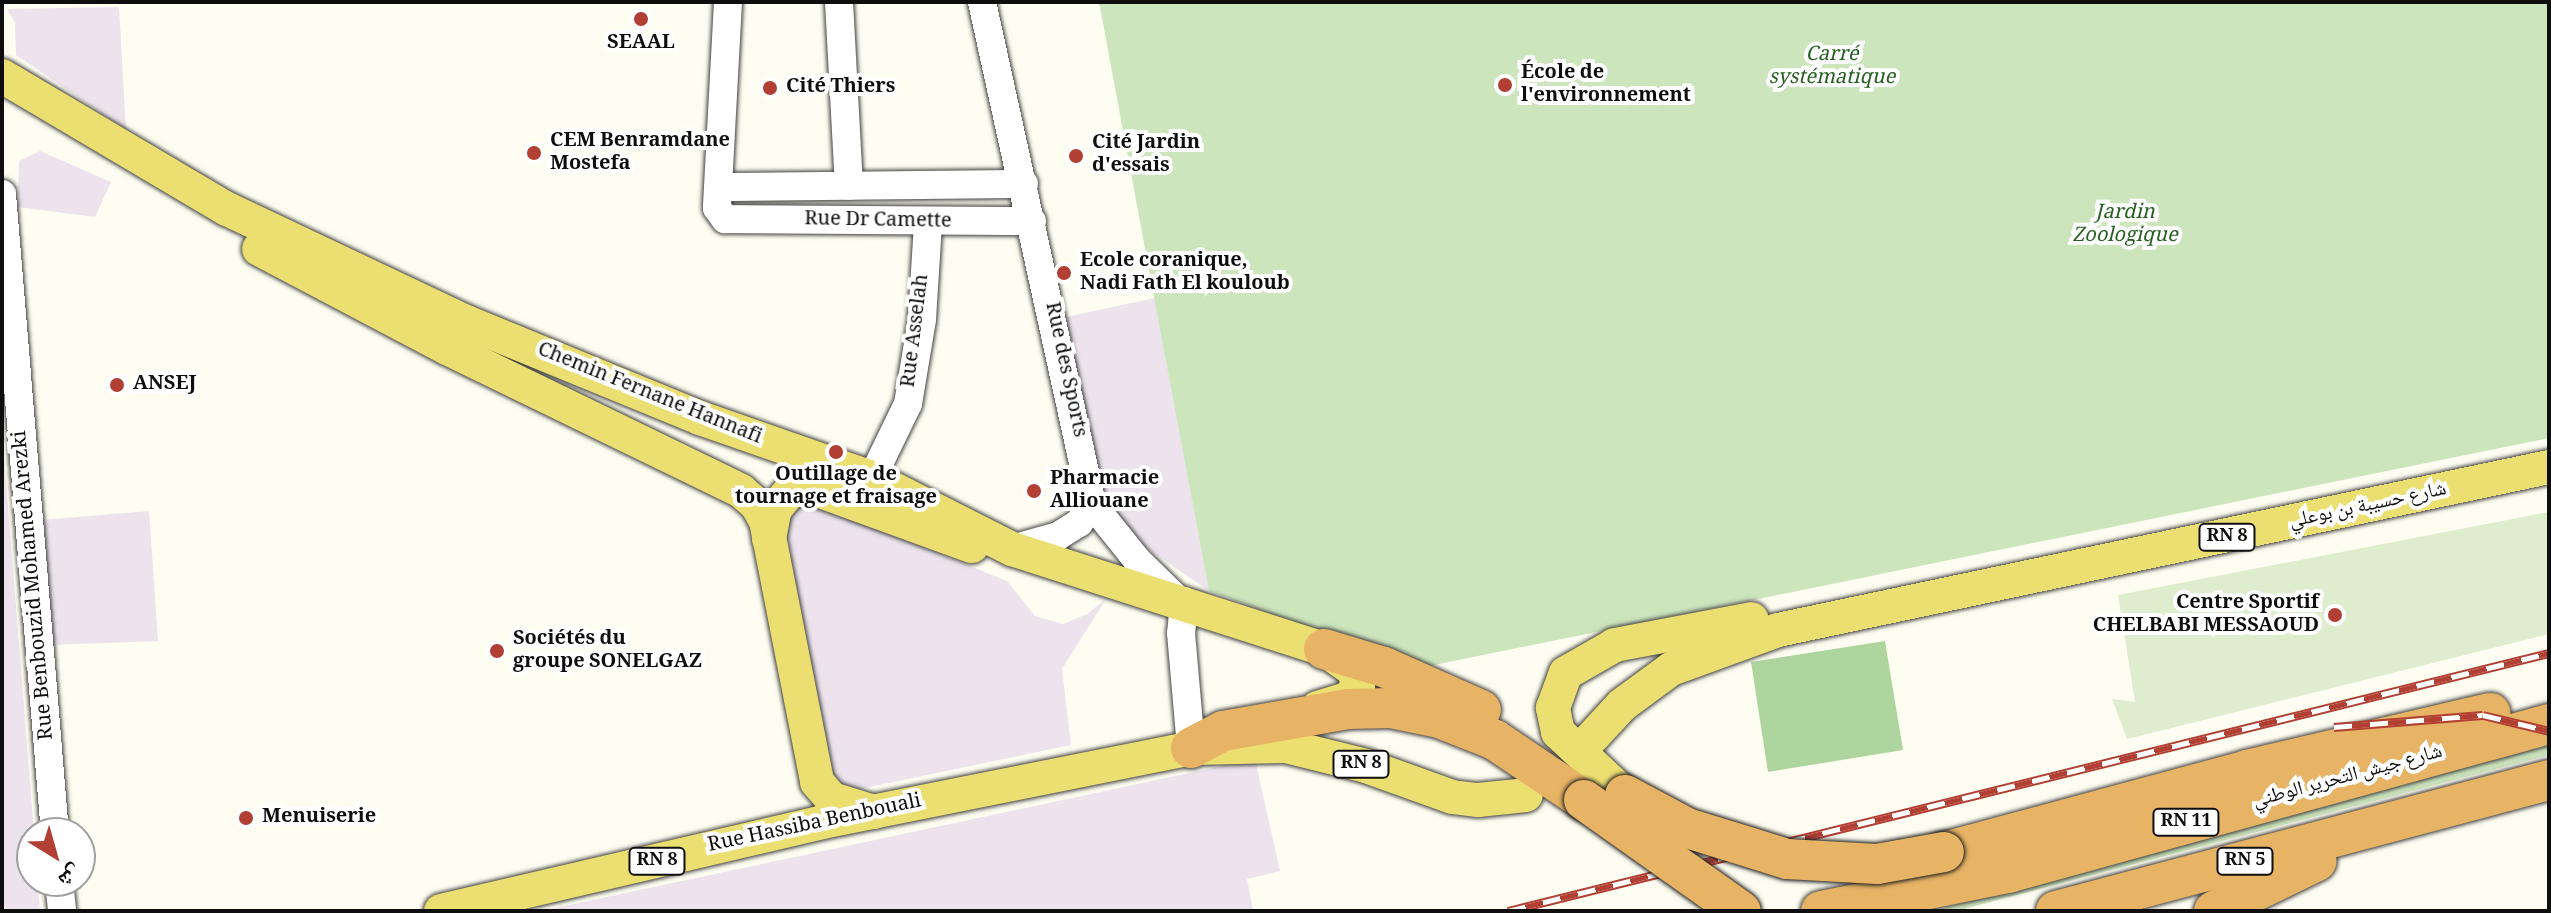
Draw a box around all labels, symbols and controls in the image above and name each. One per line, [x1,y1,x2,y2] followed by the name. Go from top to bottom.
[632,10,650,28] marker: SEAAL
[607,32,675,56] place label: SEAAL
[1769,45,1895,92] park label: Carré systématique
[1521,62,1691,109] place label: École de l'environnement
[786,76,895,100] place label: Cité Thiers
[1496,76,1514,94] marker: École de l'environnement
[761,79,779,97] marker: Cité Thiers
[550,130,730,177] place label: CEM Benramdane Mostefa
[1092,132,1200,179] place label: Cité Jardin d'essais
[525,144,543,162] marker: CEM Benramdane Mostefa
[1067,147,1085,165] marker: Cité Jardin d'essais
[2072,203,2178,250] park label: Jardin Zoologique
[804,209,952,235] street label: Rue Dr Camette
[1080,250,1290,297] place label: Ecole coranique, Nadi Fath El kouloub
[1055,264,1073,282] marker: Ecole coranique, Nadi Fath El kouloub
[898,273,936,389] street label: Rue Asselah
[1038,300,1090,440] street label: Rue des Sports
[533,339,765,451] street label: Chemin Fernane Hannafi
[133,373,196,397] place label: ANSEJ
[108,376,126,394] marker: ANSEJ
[10,429,60,741] street label: Rue Benbouzid Mohamed Arezki
[827,443,845,461] marker: Outillage de tournage et fraisage
[735,464,937,511] place label: Outillage de tournage et fraisage
[1050,468,1159,515] place label: Pharmacie Alliouane
[2287,479,2449,535] street label: شارع حسيبة بن بوعلي
[1025,482,1043,500] marker: Pharmacie Alliouane
[2197,523,2257,551] road number: RN 8
[2093,592,2319,639] place label: Centre Sportif CHELBABI MESSAOUD
[2326,606,2344,624] marker: Centre Sportif CHELBABI MESSAOUD
[513,628,702,675] place label: Sociétés du groupe SONELGAZ
[488,642,506,660] marker: Sociétés du groupe SONELGAZ
[2251,741,2445,815] street label: شارع جيش التحرير الوطني
[1331,750,1391,778] road number: RN 8
[706,791,924,859] street label: Rue Hassiba Benbouali
[262,806,376,830] place label: Menuiserie
[2152,808,2220,836] road number: RN 11
[237,809,255,827] marker: Menuiserie
[16,817,96,897] north arrow
[627,847,687,875] road number: RN 8
[2215,847,2275,875] road number: RN 5
[48,852,90,897] text: ش

